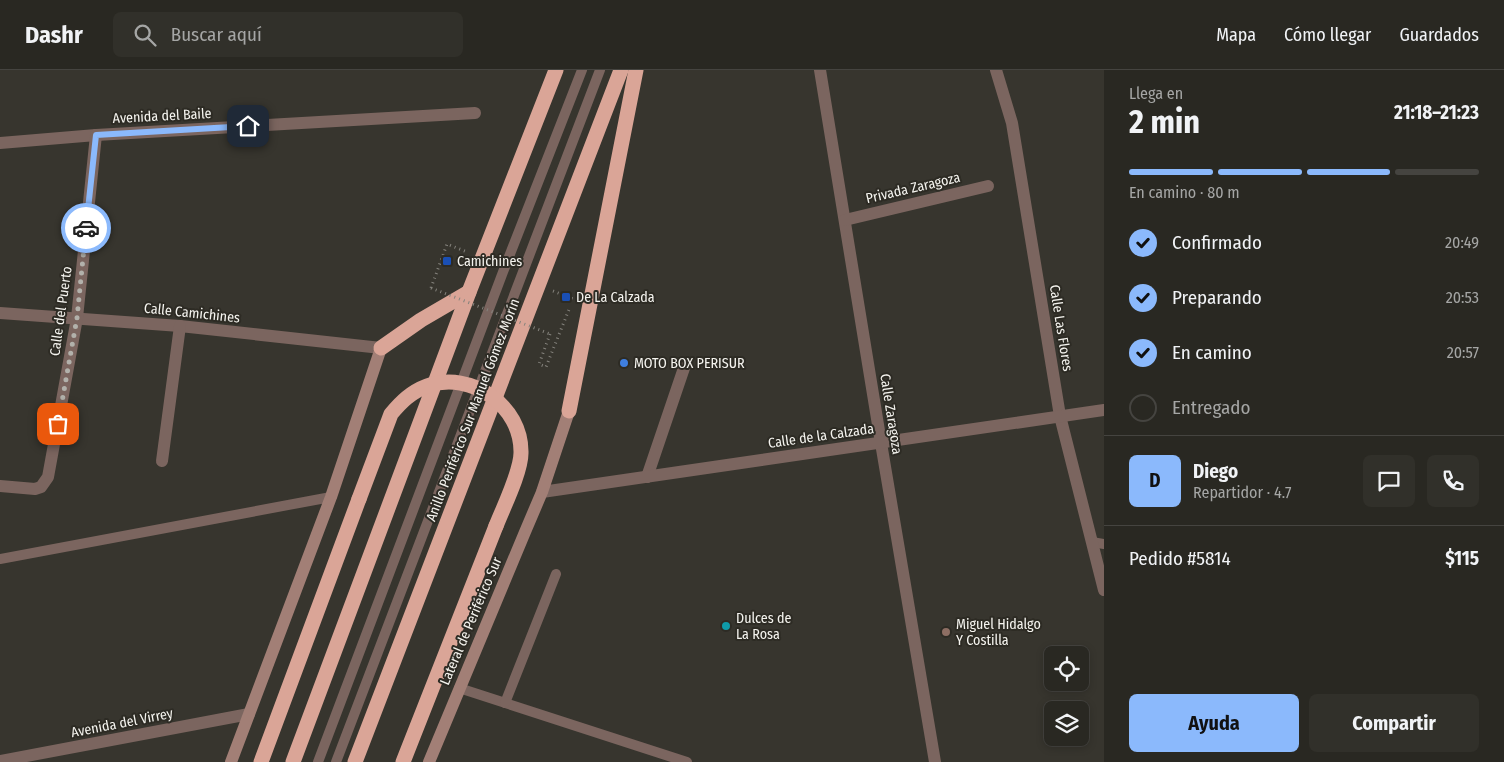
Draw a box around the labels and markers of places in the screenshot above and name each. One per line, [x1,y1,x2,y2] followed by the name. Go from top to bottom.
[227,105,269,147] pin
[457,253,522,270] place label: Camichines
[441,255,453,267] marker: Camichines
[576,289,655,306] place label: De La Calzada
[560,291,572,303] marker: De La Calzada
[634,355,745,372] place label: MOTO BOX PERISUR
[618,357,630,369] marker: MOTO BOX PERISUR
[37,403,79,445] pin
[736,610,791,643] place label: Dulces de La Rosa
[956,616,1041,649] place label: Miguel Hidalgo Y Costilla
[720,620,732,632] marker: Dulces de La Rosa
[940,626,952,638] marker: Miguel Hidalgo Y Costilla

